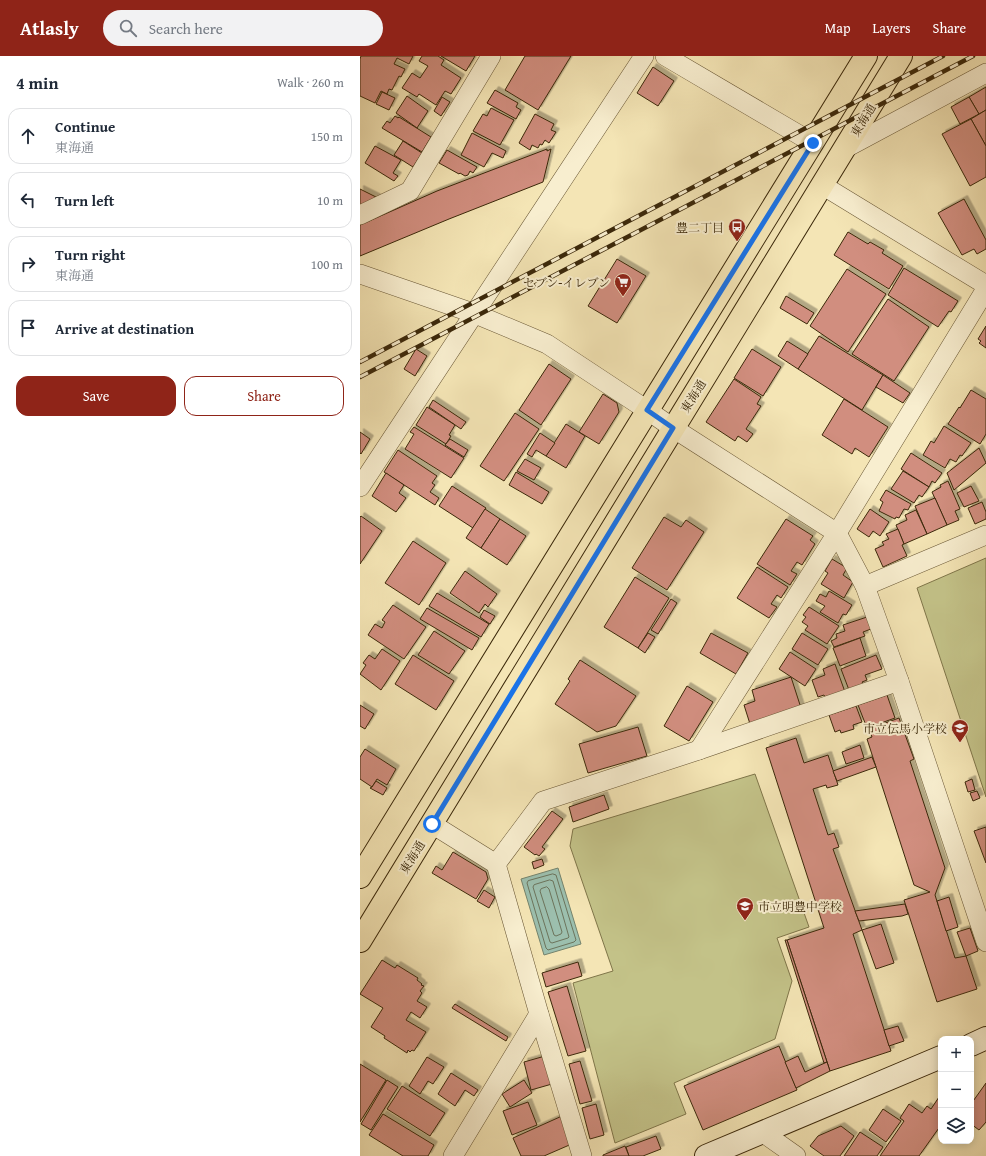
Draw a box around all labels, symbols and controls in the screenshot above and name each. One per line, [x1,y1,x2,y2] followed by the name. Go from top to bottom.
[103,10,383,46] search box
[20,14,79,42] text: Atlasly
[117,17,139,39] icon: search
[149,18,223,39] text: Search here
[825,18,851,38] text: Map
[873,18,911,38] text: Layers
[933,18,966,38] text: Share
[16,70,58,95] text: 4 min
[277,73,344,92] text: Walk · 260 m
[846,100,880,140] street label: 東海通
[55,116,116,137] text: Continue
[17,125,39,147] icon: ahead
[311,127,343,146] text: 150 m
[804,134,822,152] route end
[55,138,94,157] text: 東海通
[17,189,39,211] icon: left
[55,190,114,211] text: Turn left
[317,191,343,210] text: 10 m
[727,217,747,242] bus stop icon: 豊二丁目
[676,219,724,236] place label: 豊二丁目
[55,244,126,265] text: Turn right
[17,253,39,275] icon: right
[311,255,343,274] text: 100 m
[55,266,94,285] text: 東海通
[613,272,633,297] supermarket icon: セブン-イレブン
[523,274,610,291] place label: セブン-イレブン
[17,317,39,339] icon: arrive
[55,318,194,339] text: Arrive at destination
[16,376,176,416] button: Save
[184,376,344,416] button: Share
[676,376,710,416] street label: 東海通
[950,718,970,743] school or university icon: 市立伝馬小学校
[863,720,947,737] place label: 市立伝馬小学校
[423,815,441,833] route start
[395,837,429,877] street label: 東海通
[735,896,755,921] school or university icon: 市立明豊中学校
[758,898,842,915] place label: 市立明豊中学校
[938,1036,974,1144] map controls
[938,1036,974,1072] button: +
[938,1072,974,1108] button: −
[938,1108,974,1144] button: layers

